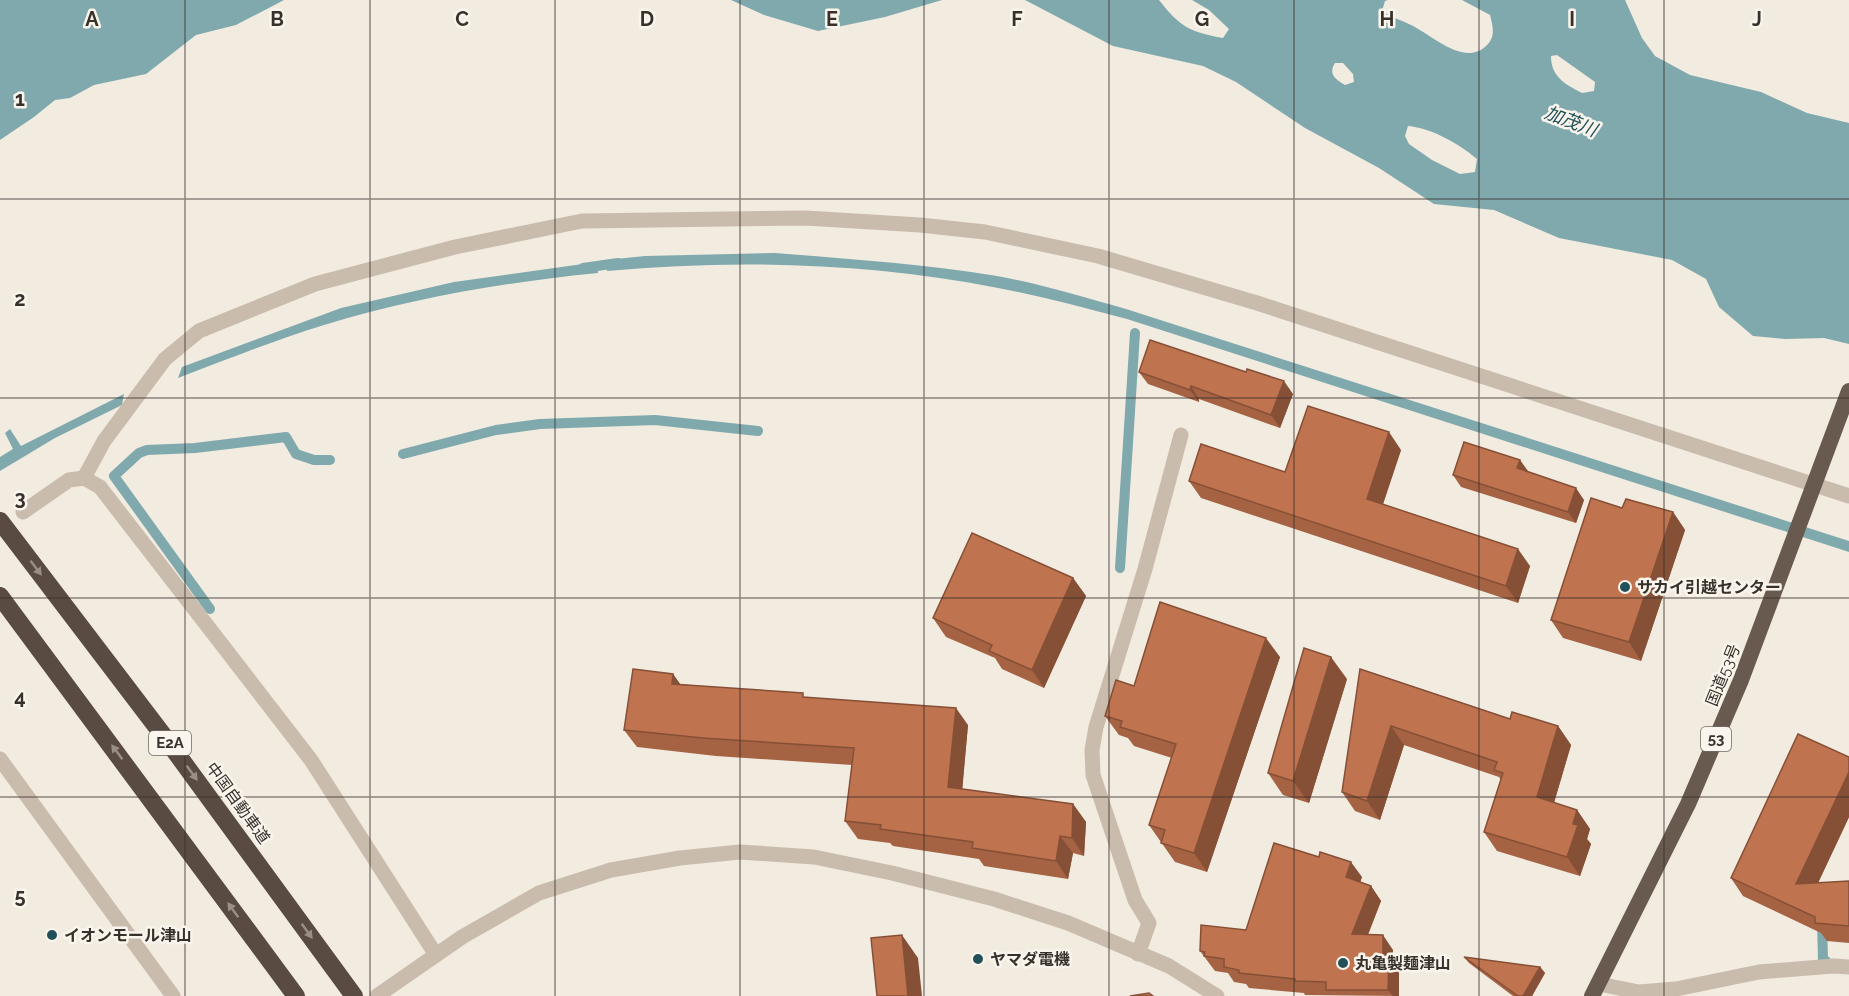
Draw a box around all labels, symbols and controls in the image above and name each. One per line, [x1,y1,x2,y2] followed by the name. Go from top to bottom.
[85,7,99,31] text: A
[270,7,284,31] text: B
[455,7,469,31] text: C
[640,7,654,31] text: D
[826,7,838,31] text: E
[1011,7,1023,31] text: F
[1195,7,1209,31] text: G
[1380,7,1394,31] text: H
[1569,7,1575,31] text: I
[1752,7,1762,31] text: J
[15,87,25,111] text: 1
[1542,102,1602,141] water label: 加茂川
[14,287,26,311] text: 2
[14,486,26,510] text: 3
[29,560,41,575] one-way arrow
[1637,578,1781,597] place label: サカイ引越センター
[1618,580,1632,594] marker: サカイ引越センター
[1702,641,1744,709] street label: 国道53号
[14,685,26,709] text: 4
[1701,727,1731,751] road number: 53
[149,731,191,755] road number: E2A
[112,745,124,760] one-way arrow
[202,759,274,847] street label: 中国自動車道
[185,766,197,781] one-way arrow
[14,884,26,908] text: 5
[227,902,239,918] one-way arrow
[300,923,312,938] one-way arrow
[64,926,192,945] place label: イオンモール津山
[45,928,59,942] marker: イオンモール津山
[990,950,1070,969] place label: ヤマダ電機
[971,952,985,966] marker: ヤマダ電機
[1355,954,1451,973] place label: 丸亀製麺津山
[1336,956,1350,970] marker: 丸亀製麺津山

